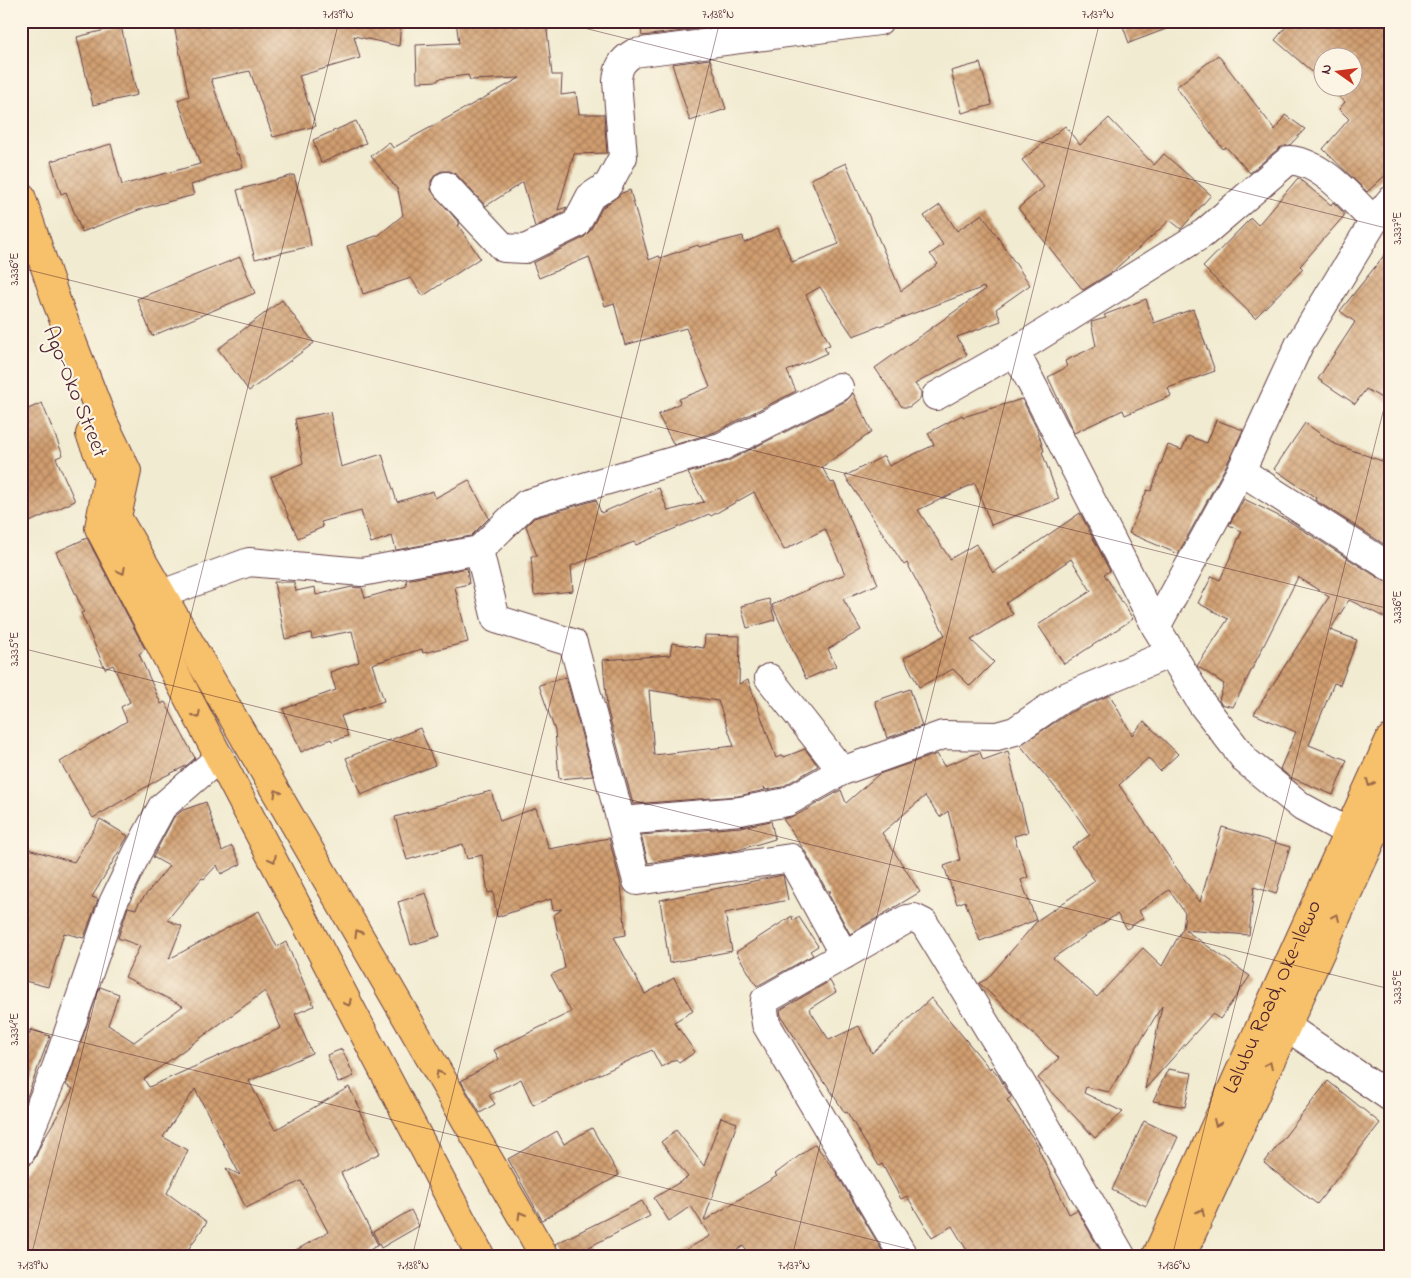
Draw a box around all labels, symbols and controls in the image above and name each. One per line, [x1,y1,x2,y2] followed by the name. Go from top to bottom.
[322,6,354,24] text: 7.139°N
[702,6,734,24] text: 7.138°N
[1082,6,1114,24] text: 7.137°N
[1314,48,1364,98] north arrow
[1316,62,1338,76] text: N
[1389,212,1407,244] text: 3.337°E
[6,252,24,286] text: 3.336°E
[32,321,115,464] street label: Ago-Oko Street
[116,566,126,575] one-way arrow
[1389,590,1407,624] text: 3.336°E
[6,632,24,666] text: 3.335°E
[191,710,201,719] one-way arrow
[1365,778,1376,787] one-way arrow
[273,789,283,798] one-way arrow
[267,853,277,862] one-way arrow
[1216,895,1331,1099] street label: Lalubu Road, Oke-Ilewo
[1330,913,1341,922] one-way arrow
[355,930,365,939] one-way arrow
[1389,970,1407,1004] text: 3.335°E
[342,997,352,1006] one-way arrow
[6,1013,24,1045] text: 3.334°E
[1262,1061,1273,1070] one-way arrow
[436,1070,446,1079] one-way arrow
[1213,1118,1223,1127] one-way arrow
[1194,1208,1205,1217] one-way arrow
[517,1211,527,1220] one-way arrow
[17,1257,49,1275] text: 7.139°N
[397,1257,429,1275] text: 7.138°N
[778,1257,810,1275] text: 7.137°N
[1158,1257,1190,1275] text: 7.136°N

